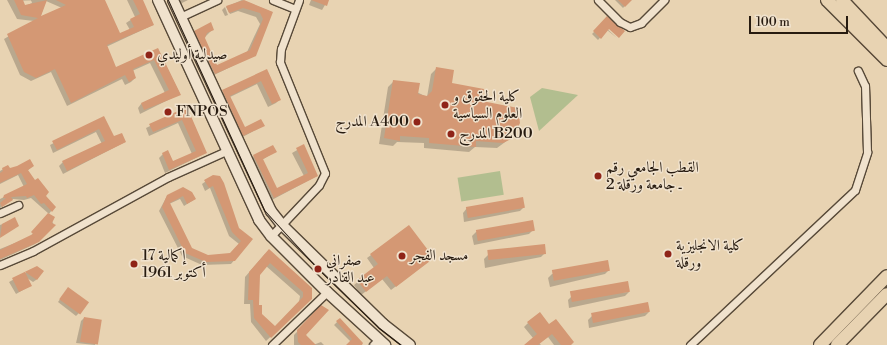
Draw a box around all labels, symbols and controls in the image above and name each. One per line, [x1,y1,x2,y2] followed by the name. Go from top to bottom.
[751,8,850,34] scale bar
[756,15,790,30] text: 100 m
[157,46,228,64] place label: صيدلية أوليدي
[144,50,154,60] marker: صيدلية أوليدي
[453,87,522,122] place label: كلية الحقوق و العلوم السياسية
[440,100,450,110] marker: كلية الحقوق و العلوم السياسية
[176,103,228,121] place label: FNPOS
[163,107,173,117] marker: FNPOS
[335,113,409,131] place label: المدرج A400
[412,117,422,127] marker: المدرج A400
[459,125,533,143] place label: المدرج B200
[446,129,456,139] marker: المدرج B200
[606,158,699,193] place label: القطب الجامعي رقم 2 ـ جامعة ورقلة
[593,171,603,181] marker: القطب الجامعي رقم 2 ـ جامعة ورقلة
[676,236,744,271] place label: كلية الانجليزية ورقلة
[142,246,206,281] place label: إكمالية 17 أكتوبر 1961
[410,247,468,265] place label: مسجد الفجر
[663,249,673,259] marker: كلية الانجليزية ورقلة
[326,251,375,286] place label: صفراني عبد القادر
[397,251,407,261] marker: مسجد الفجر
[129,259,139,269] marker: إكمالية 17 أكتوبر 1961
[313,264,323,274] marker: صفراني عبد القادر

